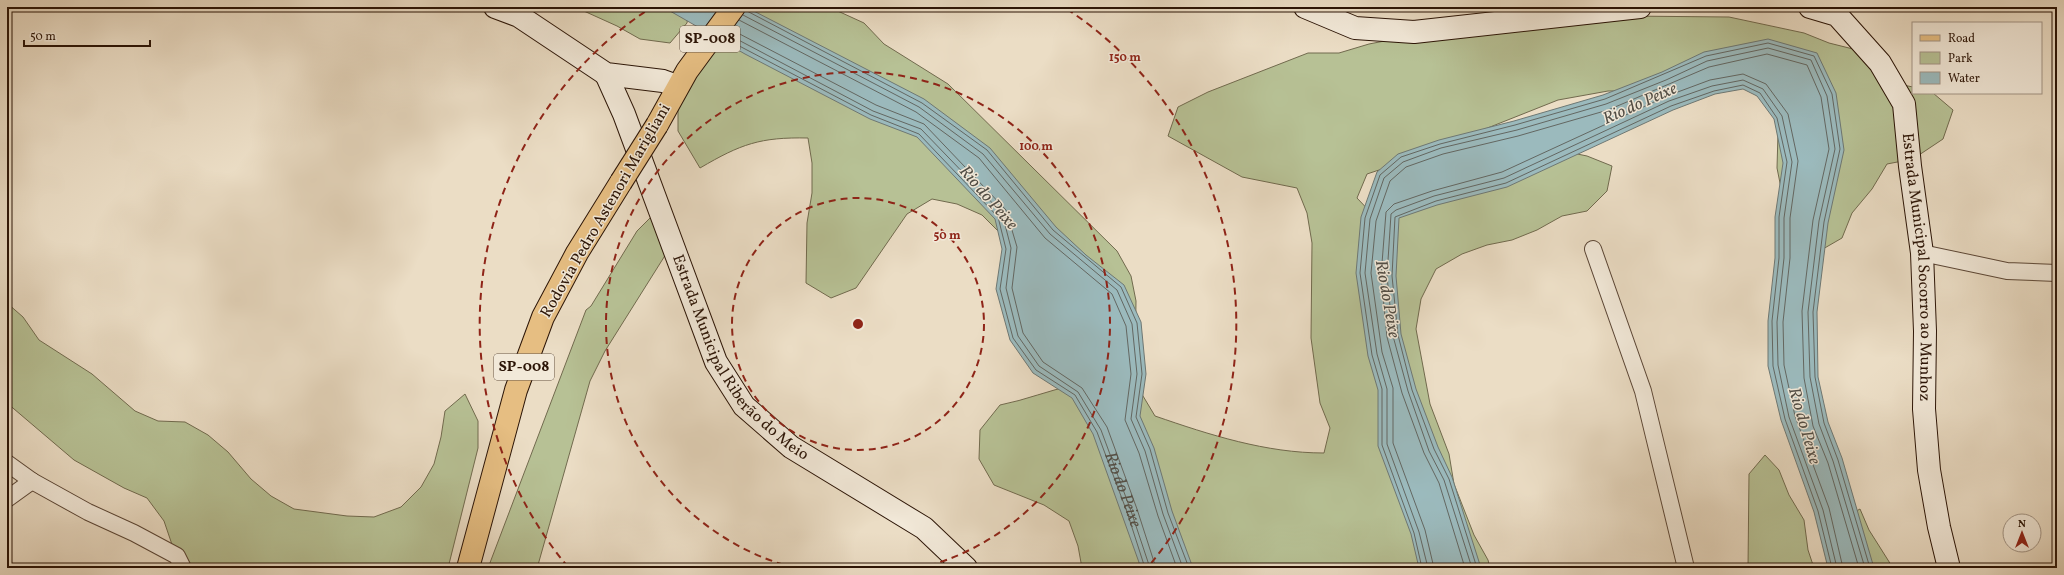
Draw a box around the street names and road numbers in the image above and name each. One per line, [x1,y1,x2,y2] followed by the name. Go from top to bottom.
[680,26,740,52] road number: SP-008
[536,100,676,322] street label: Rodovia Pedro Astenori Marigliani
[1896,132,1936,401] street label: Estrada Municipal Socorro ao Munhoz
[666,251,813,466] street label: Estrada Municipal Riberão do Meio
[494,354,554,380] road number: SP-008

